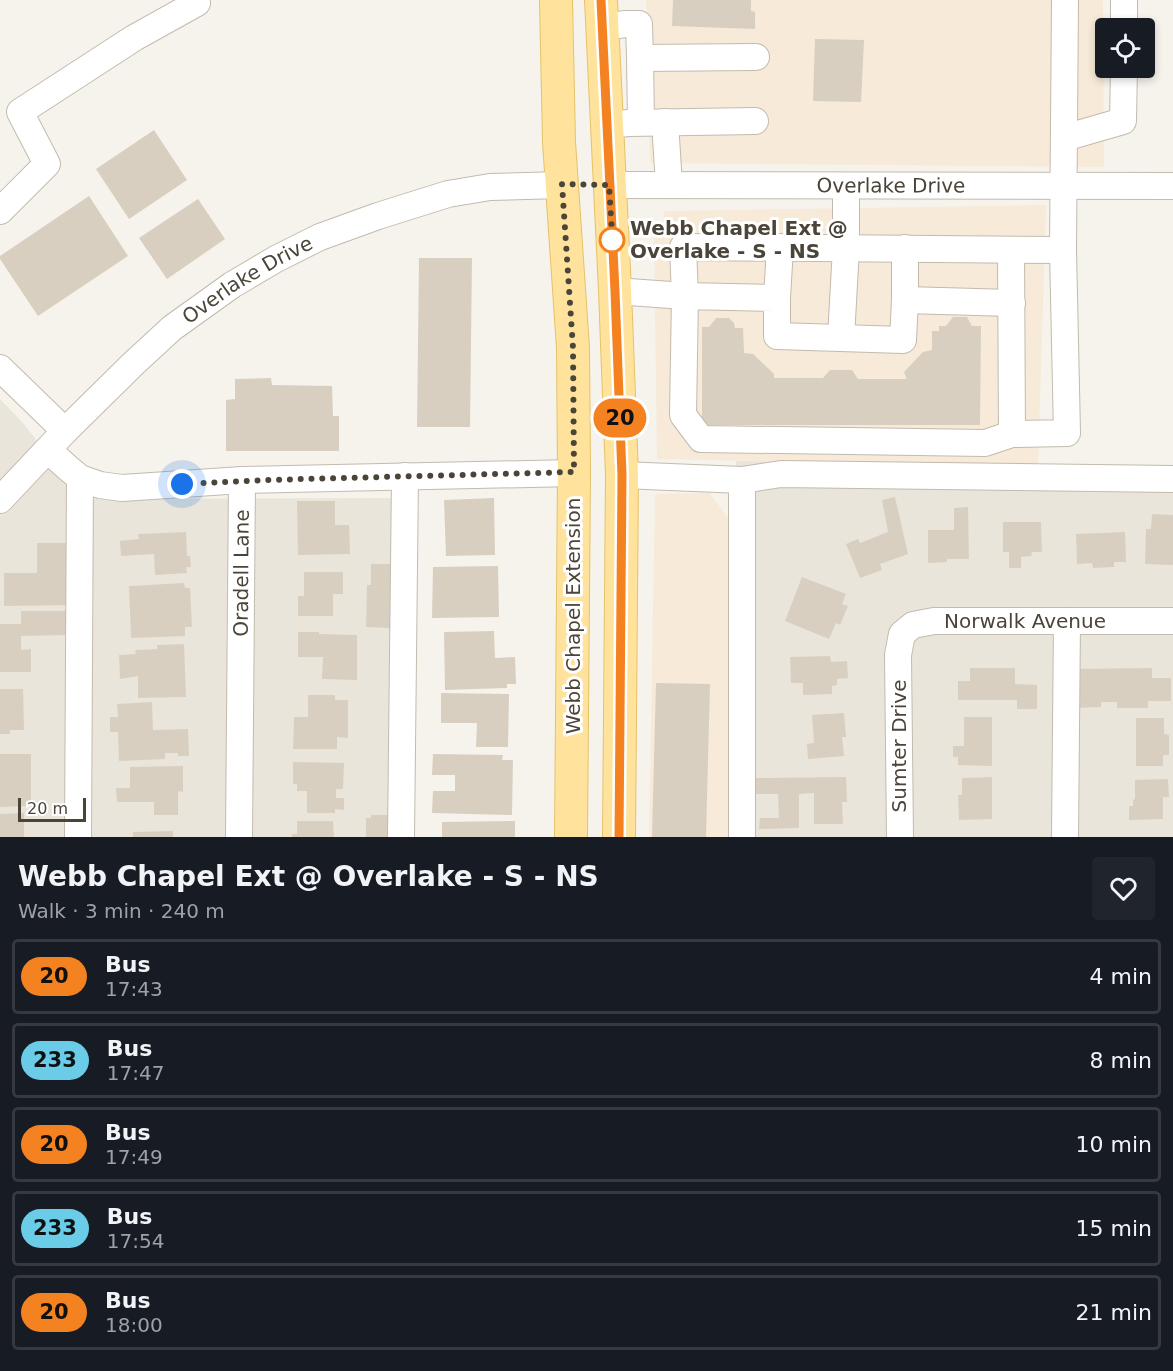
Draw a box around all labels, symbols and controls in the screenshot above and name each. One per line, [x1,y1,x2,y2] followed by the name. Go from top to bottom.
[1095,18,1155,78] map controls
[1095,18,1155,78] button: locate
[817,173,965,198] street label: Overlake Drive
[630,216,848,263] place label: Webb Chapel Ext @ Overlake - S - NS
[599,227,625,253] marker: Webb Chapel Ext @ Overlake - S - NS
[177,231,316,329] street label: Overlake Drive
[593,398,647,438] line badge: 20
[605,406,635,430] text: 20
[167,469,197,499] your location
[561,498,585,734] street label: Webb Chapel Extension
[229,509,254,637] street label: Oradell Lane
[944,609,1106,633] street label: Norwalk Avenue
[887,680,911,812] street label: Sumter Drive
[18,795,86,822] scale bar
[27,799,68,818] text: 20 m
[1092,857,1155,920] button: heart
[18,860,599,893] text: Webb Chapel Ext @ Overlake - S - NS
[18,899,225,923] text: Walk · 3 min · 240 m
[105,952,151,977] text: Bus
[39,964,69,988] text: 20
[1090,964,1152,989] text: 4 min
[105,977,163,1001] text: 17:43
[107,1036,152,1061] text: Bus
[33,1048,77,1072] text: 233
[1090,1048,1152,1073] text: 8 min
[107,1061,164,1085] text: 17:47
[105,1120,151,1145] text: Bus
[39,1132,69,1156] text: 20
[1076,1132,1152,1157] text: 10 min
[105,1145,163,1169] text: 17:49
[107,1204,152,1229] text: Bus
[33,1216,77,1240] text: 233
[1076,1216,1152,1241] text: 15 min
[107,1229,164,1253] text: 17:54
[105,1288,151,1313] text: Bus
[39,1300,69,1324] text: 20
[1076,1300,1152,1325] text: 21 min
[105,1313,163,1337] text: 18:00

